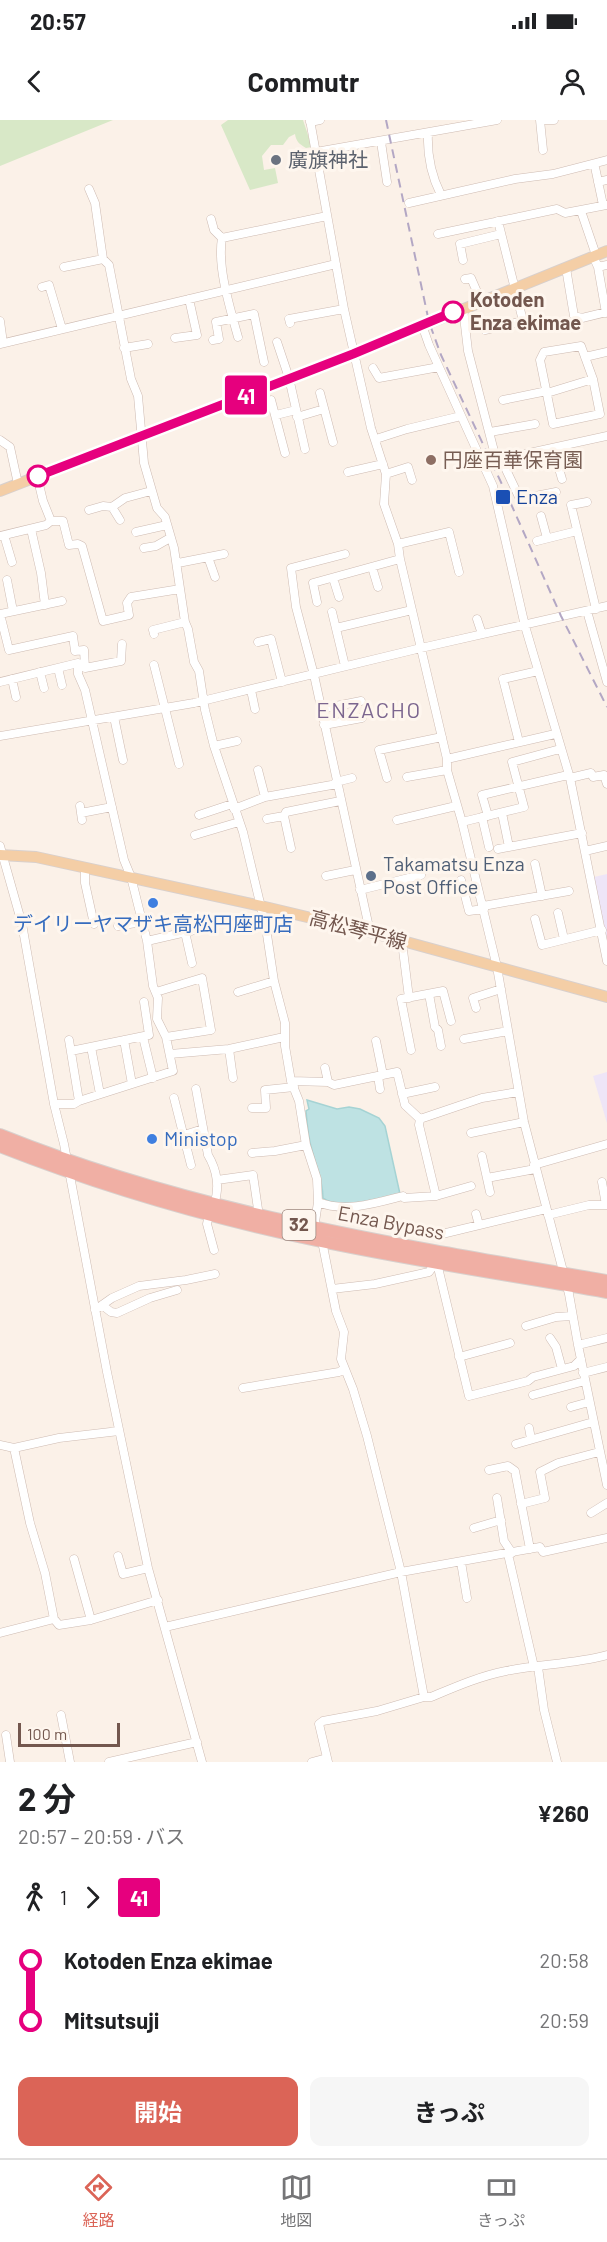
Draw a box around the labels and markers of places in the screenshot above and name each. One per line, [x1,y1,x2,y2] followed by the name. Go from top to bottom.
[288,147,368,171] place label: 廣旗神社
[269,153,283,167] marker: 廣旗神社
[470,287,581,334] place label: Kotoden Enza ekimae
[442,301,464,323] marker: Kotoden Enza ekimae
[443,447,583,471] place label: 円座百華保育園
[424,453,438,467] marker: 円座百華保育園
[27,465,49,487] unlabelled marker
[516,484,558,508] place label: Enza
[494,488,512,506] marker: Enza
[383,851,525,898] place label: Takamatsu Enza Post Office
[364,869,378,883] marker: Takamatsu Enza Post Office
[146,896,160,910] marker: デイリーヤマザキ高松円座町店
[13,911,293,935] place label: デイリーヤマザキ高松円座町店
[164,1126,238,1150] place label: Ministop
[145,1132,159,1146] marker: Ministop

